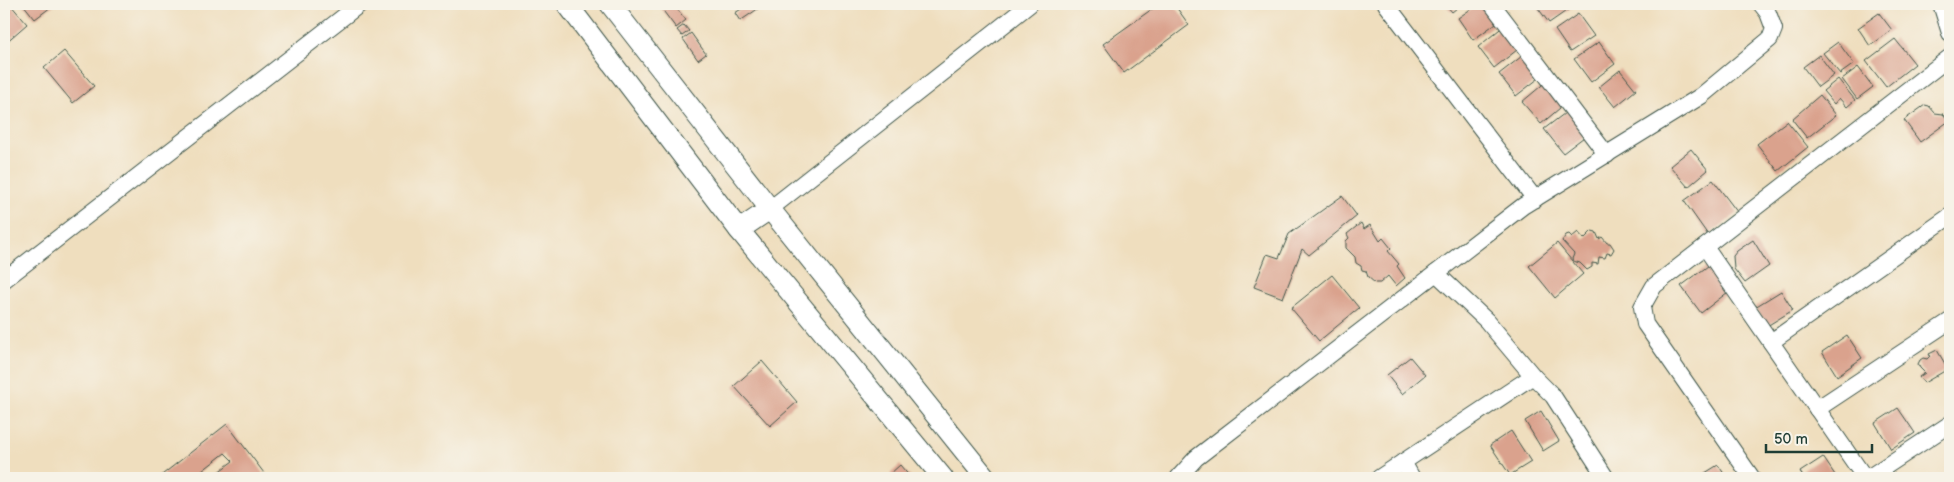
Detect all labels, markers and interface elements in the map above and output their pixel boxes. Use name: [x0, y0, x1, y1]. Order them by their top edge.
scale bar: [1766, 422, 1873, 454]
text: 50 m: [1774, 430, 1808, 449]

